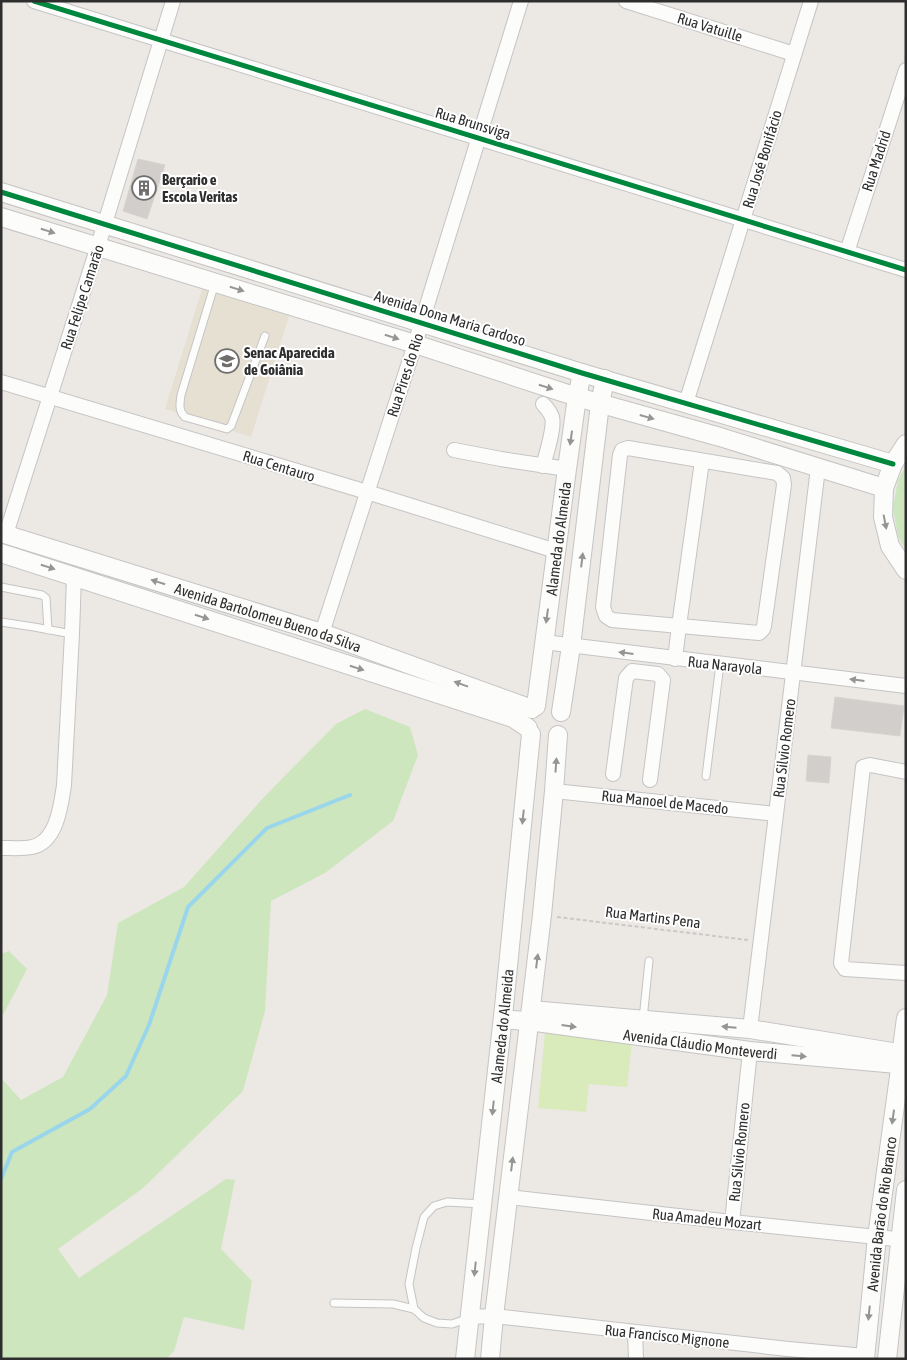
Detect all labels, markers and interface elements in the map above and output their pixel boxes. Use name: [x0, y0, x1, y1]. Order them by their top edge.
street label: Rua Vatuille: [675, 9, 745, 45]
street label: Rua Brunsviga: [433, 103, 513, 143]
street label: Rua José Bonifácio: [739, 108, 785, 210]
street label: Rua Madrid: [858, 128, 894, 194]
place label: Berçario e Escola Veritas: [162, 171, 238, 205]
building icon: Berçario e Escola Veritas: [131, 175, 157, 201]
one-way arrow: [41, 227, 56, 235]
street label: Rua Felipe Camarão: [57, 242, 107, 352]
one-way arrow: [229, 286, 244, 293]
street label: Avenida Dona Maria Cardoso: [372, 287, 528, 349]
street label: Rua Pires do Rio: [383, 331, 427, 419]
one-way arrow: [385, 333, 400, 341]
place label: Senac Aparecida de Goiânia: [244, 344, 335, 378]
school or university icon: Senac Aparecida de Goiânia: [214, 348, 240, 374]
one-way arrow: [539, 384, 554, 392]
one-way arrow: [640, 413, 655, 421]
one-way arrow: [567, 430, 575, 446]
street label: Rua Centauro: [241, 447, 317, 485]
street label: Alameda do Almeida: [542, 480, 574, 596]
one-way arrow: [881, 515, 889, 531]
one-way arrow: [578, 552, 586, 568]
one-way arrow: [40, 564, 55, 572]
one-way arrow: [150, 577, 165, 585]
street label: Avenida Bartolomeu Bueno da Silva: [173, 579, 364, 655]
one-way arrow: [543, 609, 551, 625]
one-way arrow: [195, 614, 210, 622]
one-way arrow: [618, 649, 634, 657]
street label: Rua Narayola: [687, 653, 763, 677]
one-way arrow: [350, 664, 365, 672]
one-way arrow: [849, 676, 865, 684]
one-way arrow: [453, 680, 468, 688]
street label: Rua Silvio Romero: [769, 697, 799, 799]
one-way arrow: [552, 756, 560, 772]
street label: Rua Manoel de Macedo: [601, 787, 729, 817]
one-way arrow: [519, 809, 527, 825]
street label: Rua Martins Pena: [604, 903, 702, 931]
one-way arrow: [533, 953, 541, 969]
street label: Alameda do Almeida: [487, 968, 516, 1084]
one-way arrow: [561, 1022, 577, 1030]
one-way arrow: [720, 1023, 736, 1031]
street label: Avenida Cláudio Monteverdi: [622, 1025, 778, 1062]
one-way arrow: [792, 1052, 808, 1060]
one-way arrow: [489, 1100, 497, 1116]
street label: Rua Silvio Romero: [725, 1102, 753, 1202]
one-way arrow: [889, 1110, 897, 1126]
street label: Avenida Barão do Rio Branco: [863, 1135, 899, 1292]
one-way arrow: [508, 1155, 516, 1171]
street label: Rua Amadeu Mozart: [651, 1205, 763, 1233]
one-way arrow: [471, 1261, 479, 1277]
one-way arrow: [865, 1306, 873, 1322]
street label: Rua Francisco Mignone: [604, 1321, 730, 1351]

